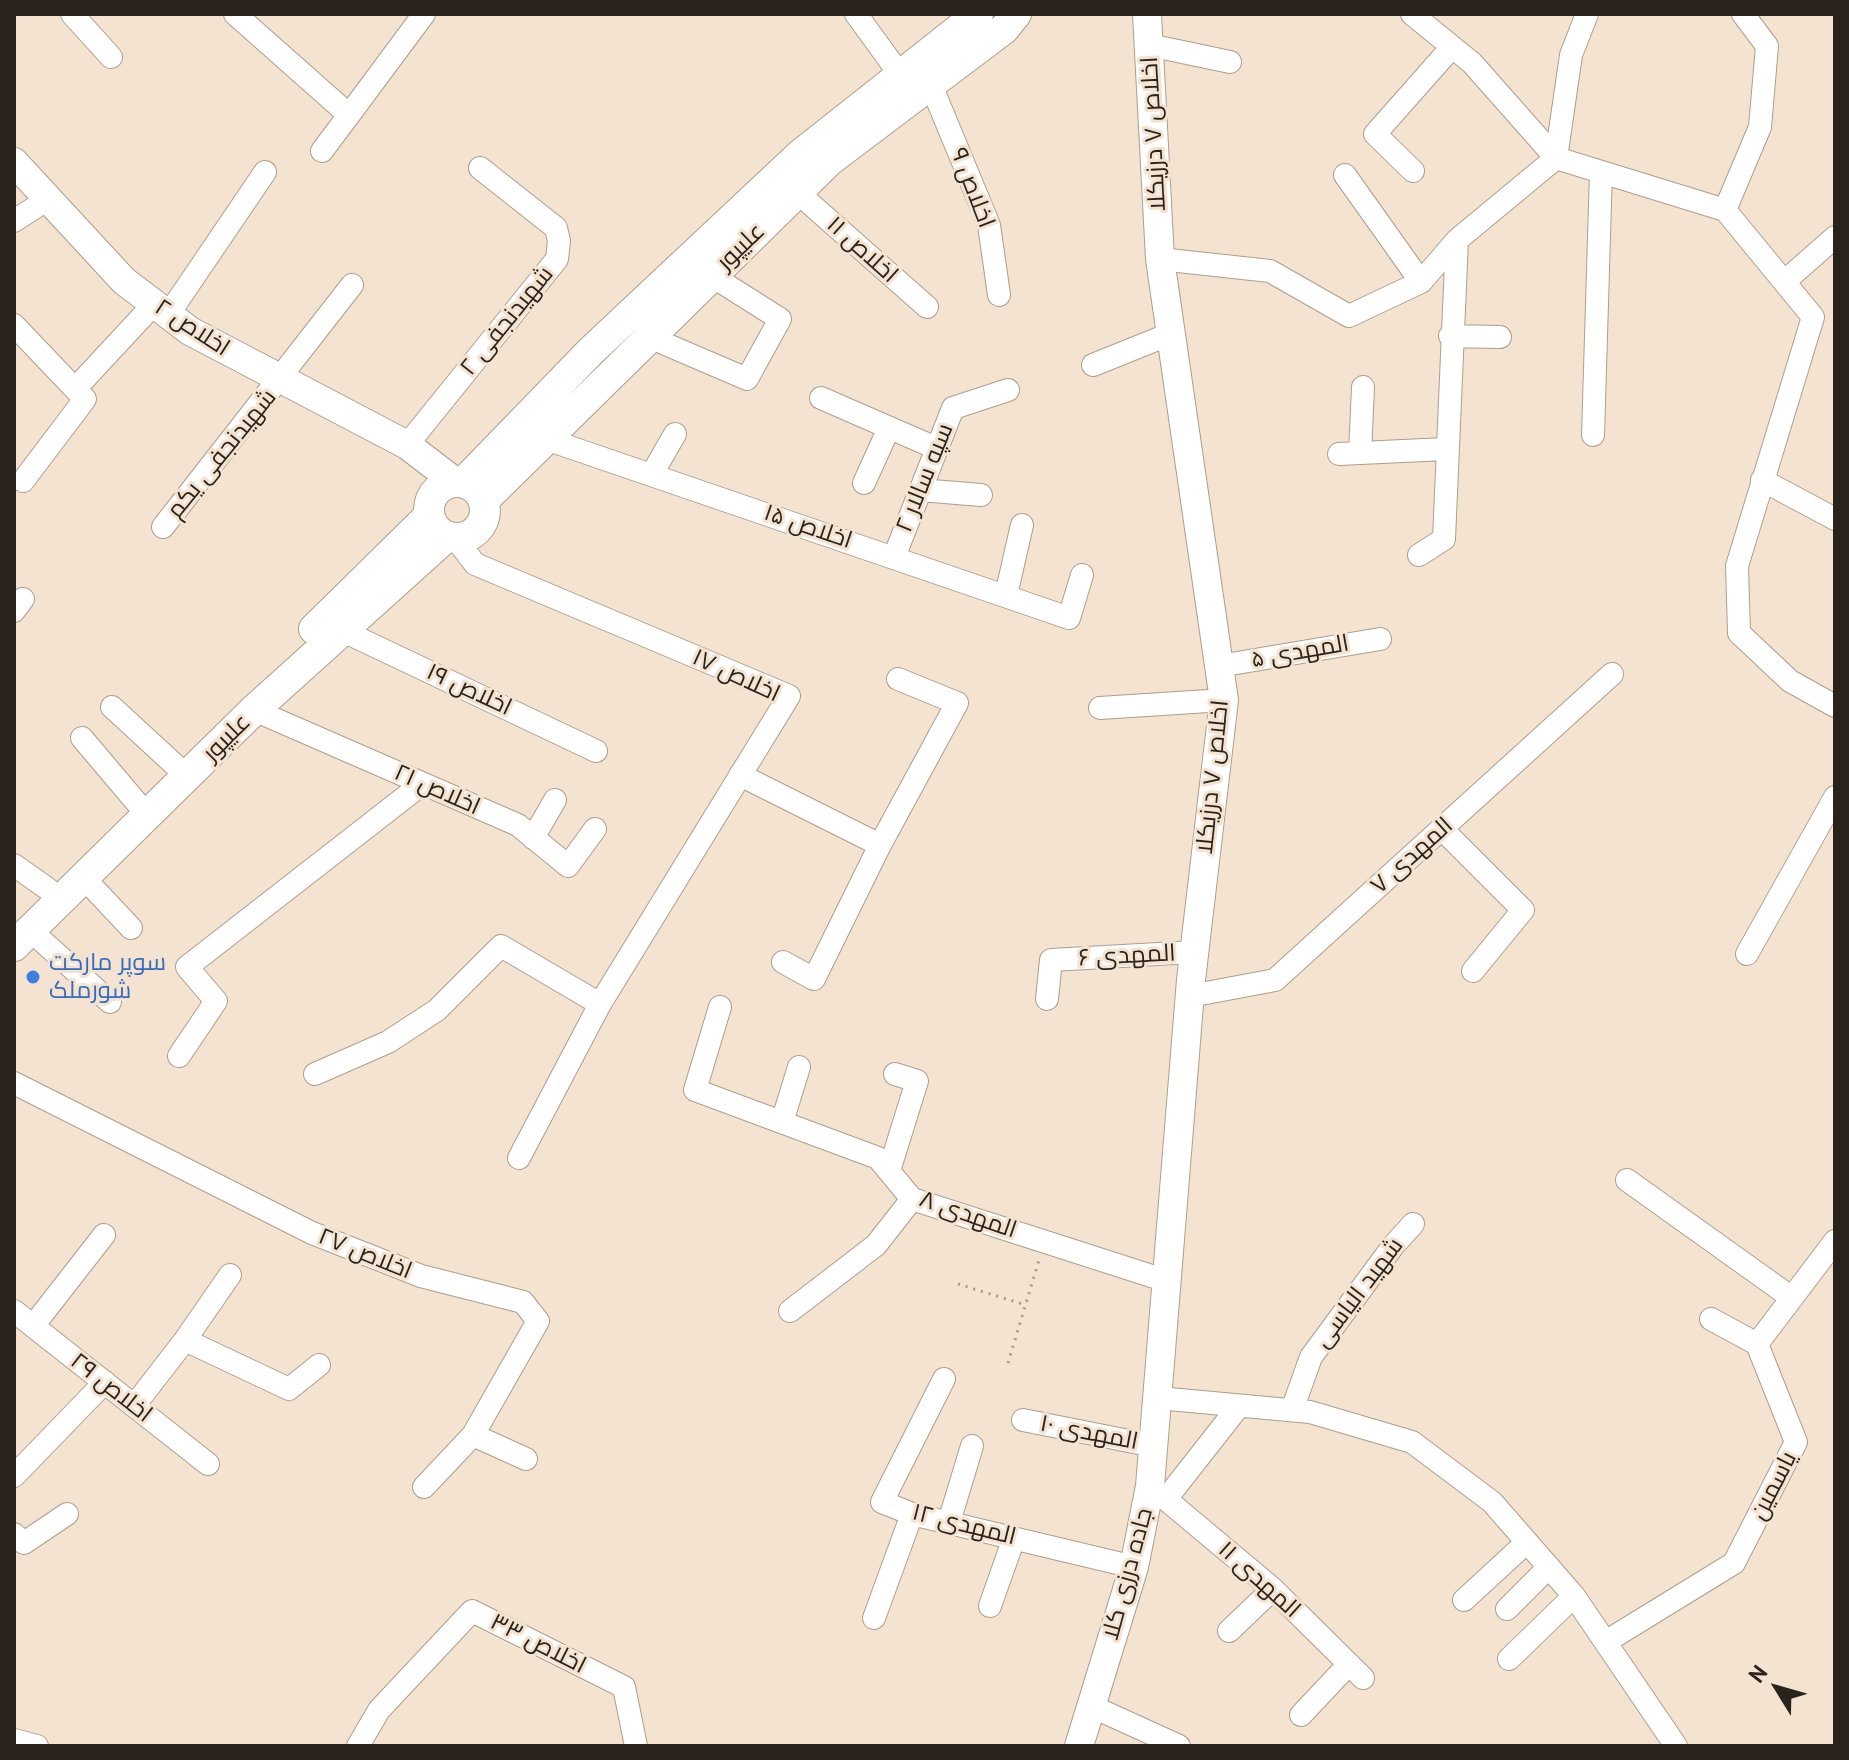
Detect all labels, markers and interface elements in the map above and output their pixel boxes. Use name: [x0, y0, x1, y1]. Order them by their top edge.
street label: اخلاص ۷ درزیکلا: [1136, 56, 1172, 212]
street label: اخلاص ۹: [944, 144, 1000, 232]
street label: اخلاص ۱۱: [821, 211, 903, 289]
street label: علیپور: [711, 217, 771, 277]
street label: شهیدنجفی ۲: [454, 261, 560, 381]
street label: اخلاص ۲: [149, 293, 235, 363]
street label: شهیدنجفی یکم: [161, 384, 283, 524]
street label: سپه سالار ۲: [890, 419, 960, 537]
street label: اخلاص ۱۵: [760, 499, 856, 555]
street label: المهدی ۵: [1249, 629, 1351, 675]
street label: اخلاص ۱۷: [688, 643, 784, 709]
street label: اخلاص ۱۹: [422, 658, 516, 722]
street label: اخلاص ۷ درزیکلا: [1191, 699, 1235, 855]
street label: علیپور: [197, 708, 257, 768]
street label: اخلاص ۲۱: [390, 758, 484, 822]
street label: المهدی ۷: [1365, 812, 1459, 900]
street label: المهدی ۶: [1078, 939, 1176, 973]
place label: سوپر مارکت شورملک: [49, 949, 166, 1005]
marker: سوپر مارکت شورملک: [24, 968, 42, 986]
street label: المهدی ۸: [916, 1185, 1020, 1245]
street label: اخلاص ۲۷: [314, 1222, 416, 1286]
street label: شهید الیاسی: [1308, 1232, 1410, 1354]
street label: اخلاص ۲۹: [64, 1347, 158, 1429]
street label: المهدی ۱۰: [1038, 1409, 1140, 1457]
street label: یاسمین: [1745, 1447, 1803, 1525]
street label: المهدی ۱۲: [909, 1498, 1019, 1552]
street label: جاده درزی کلا: [1097, 1505, 1159, 1643]
street label: المهدی ۱۱: [1212, 1536, 1306, 1624]
street label: اخلاص ۳۳: [485, 1608, 591, 1680]
north arrow: [1737, 1648, 1817, 1728]
text: N: [1742, 1659, 1773, 1688]

